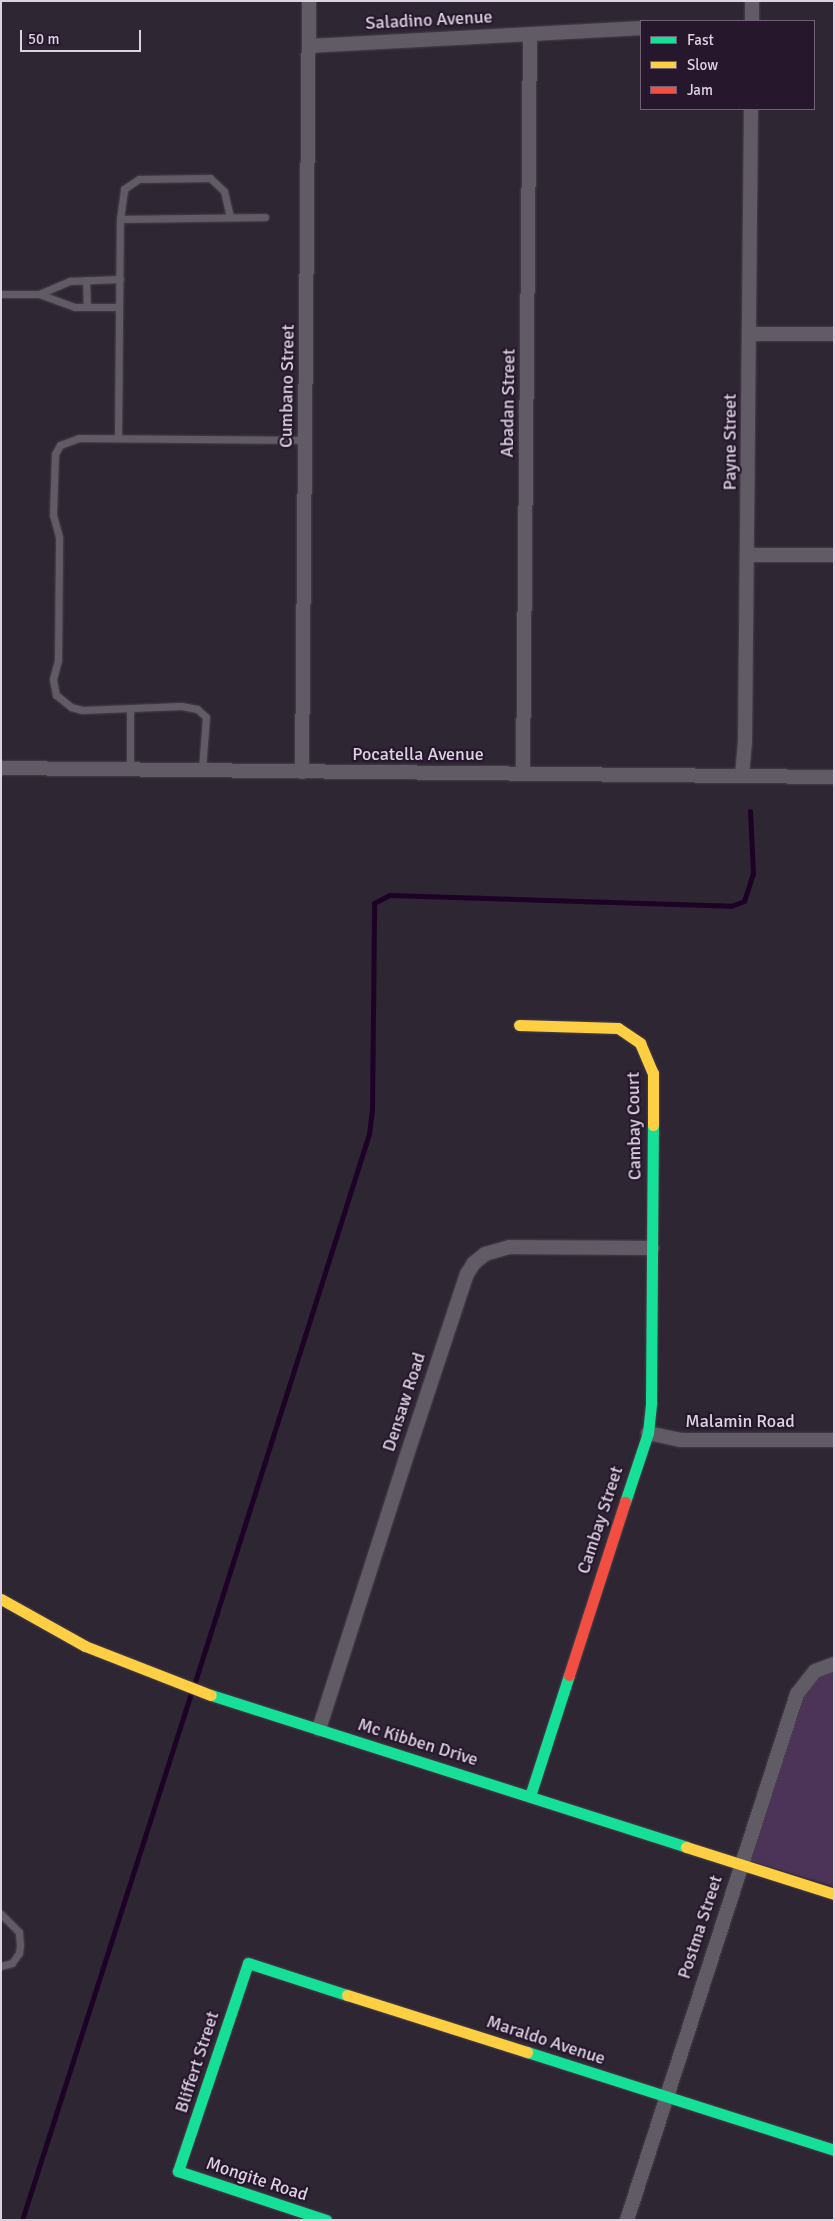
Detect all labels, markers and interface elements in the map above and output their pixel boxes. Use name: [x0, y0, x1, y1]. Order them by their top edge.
street label: Saladino Avenue: [365, 6, 493, 34]
scale bar: [22, 20, 144, 52]
legend: [640, 20, 815, 110]
text: 50 m: [28, 30, 59, 48]
text: Fast: [687, 31, 714, 49]
text: Slow: [687, 56, 718, 74]
text: Jam: [687, 81, 713, 99]
street label: Cumbano Street: [275, 324, 299, 448]
street label: Abadan Street: [496, 348, 520, 458]
street label: Payne Street: [719, 394, 741, 490]
street label: Pocatella Avenue: [352, 743, 484, 765]
street label: Cambay Court: [622, 1072, 646, 1180]
street label: Densaw Road: [378, 1350, 430, 1454]
street label: Malamin Road: [685, 1410, 795, 1432]
street label: Cambay Street: [572, 1463, 628, 1577]
street label: Mc Kibben Drive: [355, 1713, 481, 1771]
street label: Postma Street: [673, 1873, 727, 1981]
street label: Bliffert Street: [170, 2009, 224, 2115]
street label: Maraldo Avenue: [484, 2011, 608, 2069]
street label: Mongite Road: [203, 2152, 311, 2206]

